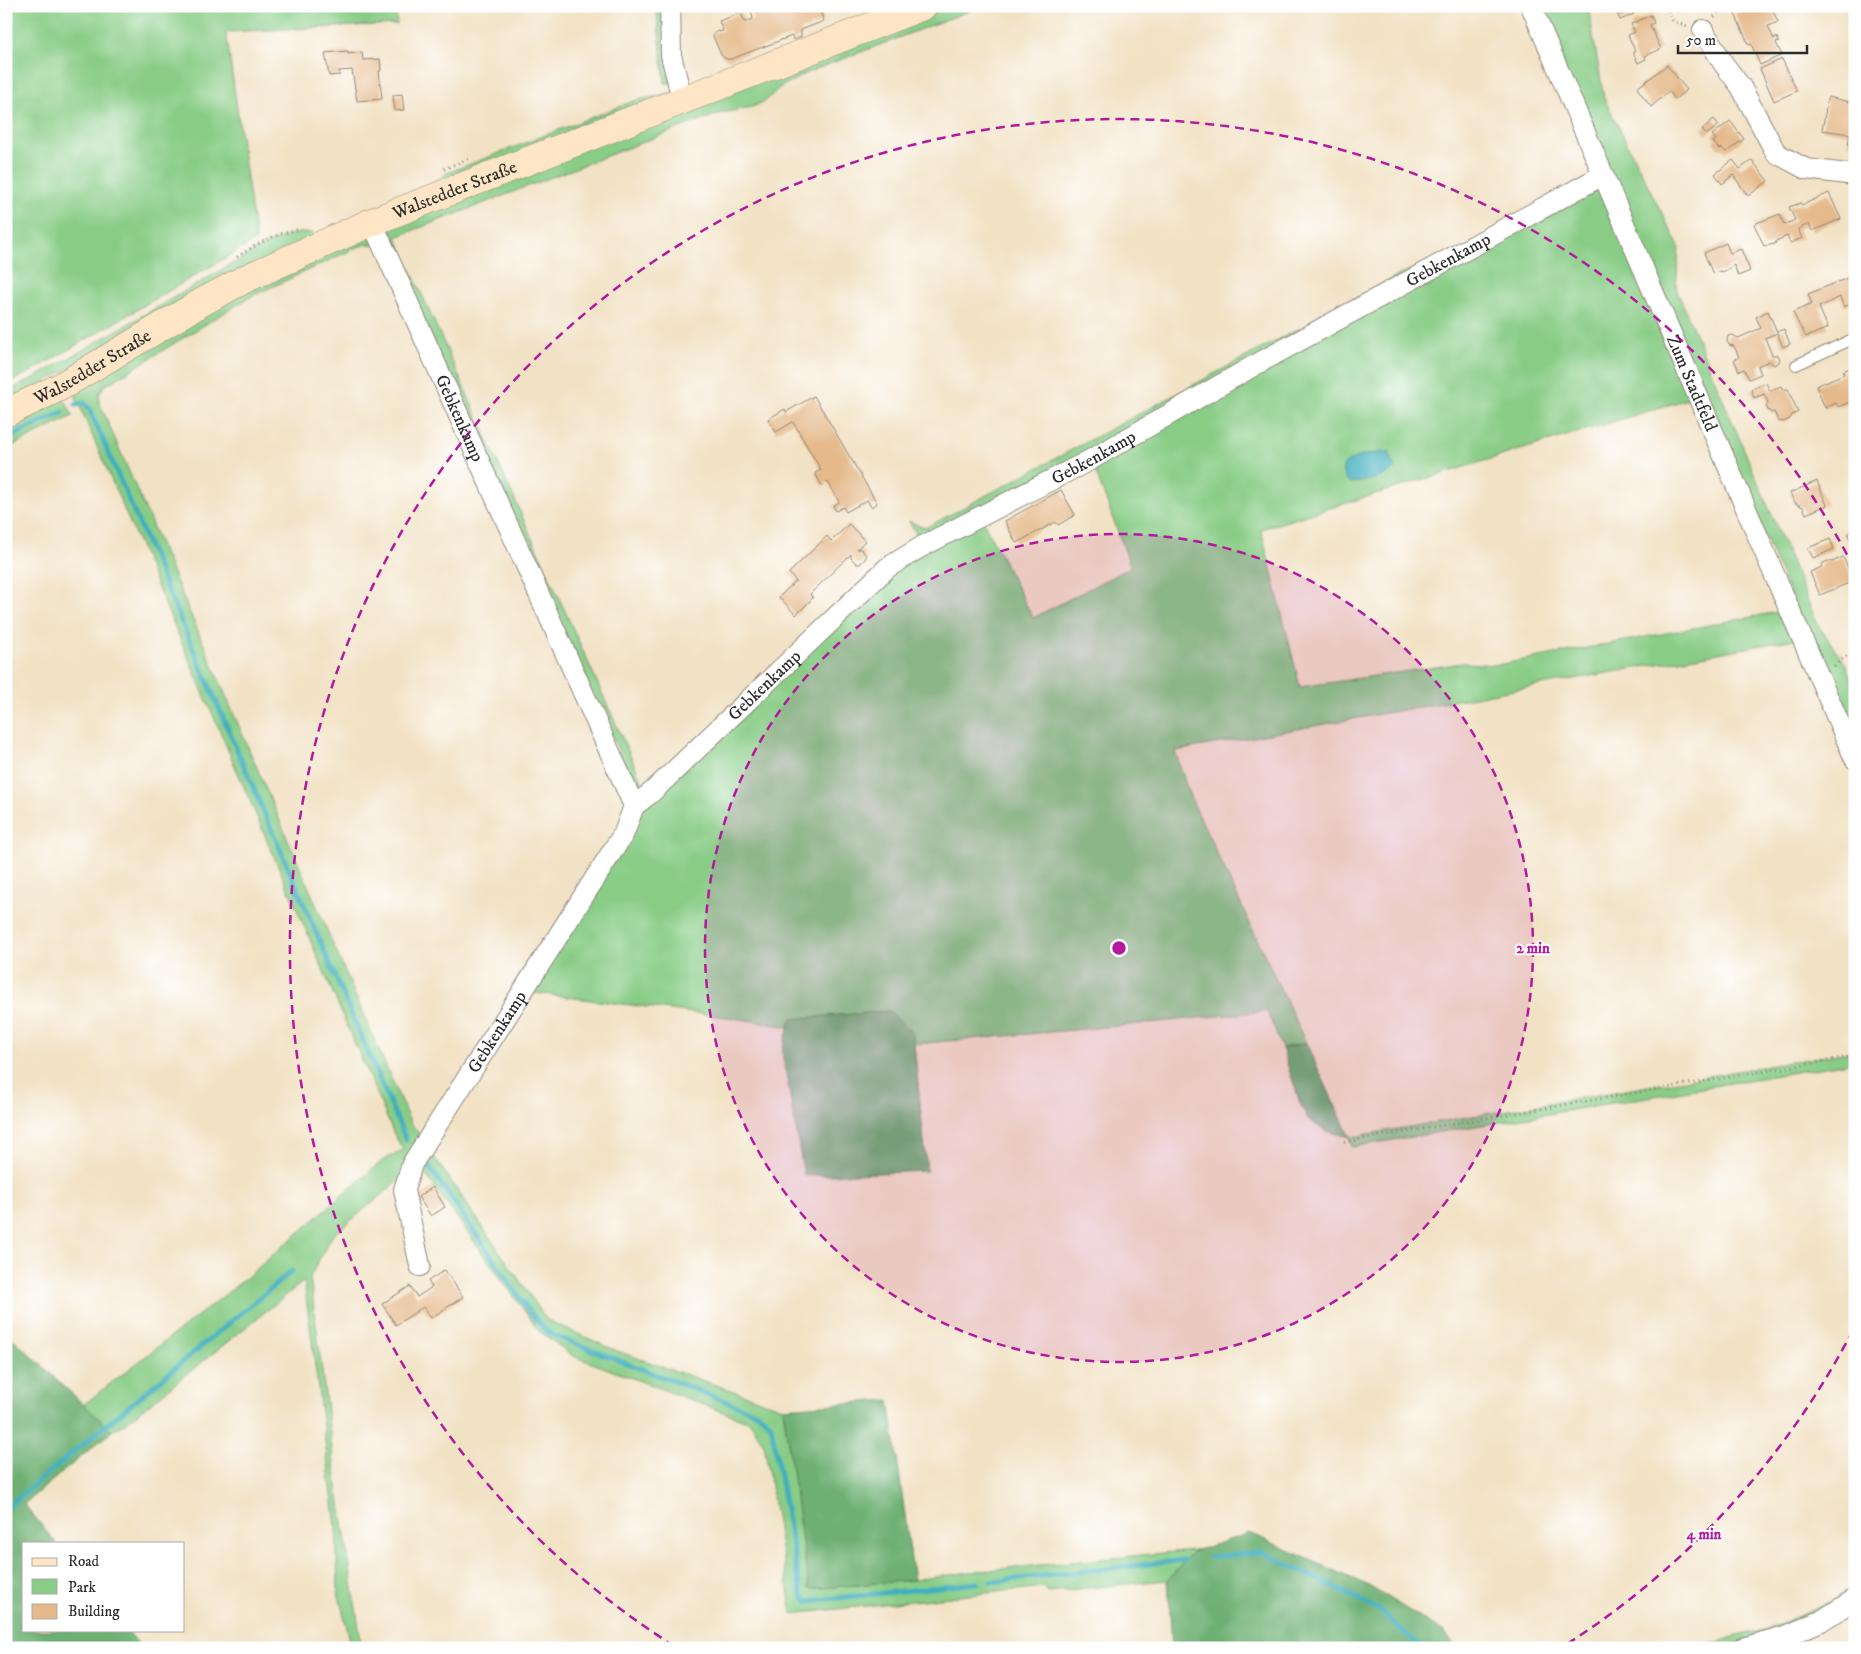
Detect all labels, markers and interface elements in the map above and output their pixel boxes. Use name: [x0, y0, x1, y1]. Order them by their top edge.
scale bar: [1678, 22, 1807, 54]
text: 50 m: [1686, 31, 1716, 50]
street label: Walstedder Straße: [389, 156, 520, 225]
street label: Gebkenkamp: [1402, 228, 1495, 292]
street label: Walstedder Straße: [30, 325, 155, 410]
street label: Zum Stadtfeld: [1661, 332, 1722, 435]
street label: Gebkenkamp: [430, 372, 488, 466]
street label: Gebkenkamp: [1048, 426, 1140, 490]
street label: Gebkenkamp: [724, 646, 806, 726]
centre of rings: [1110, 939, 1128, 957]
text: 2 min: [1516, 939, 1550, 958]
street label: Gebkenkamp: [463, 987, 532, 1077]
text: 4 min: [1686, 1525, 1722, 1544]
legend: [22, 1542, 185, 1632]
text: Road: [68, 1552, 100, 1571]
text: Park: [68, 1578, 97, 1597]
text: Building: [68, 1602, 120, 1621]

